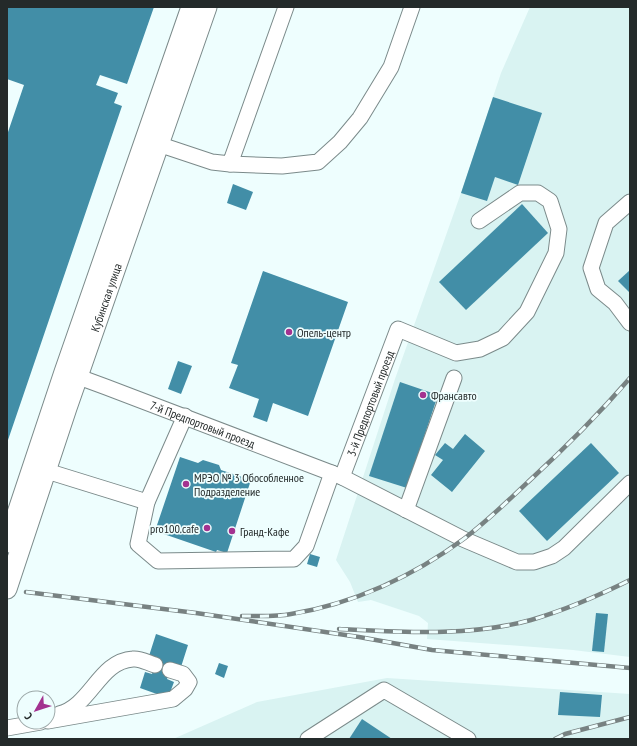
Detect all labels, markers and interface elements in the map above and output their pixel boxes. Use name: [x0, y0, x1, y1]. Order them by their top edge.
street label: Кубинская улица: [87, 261, 125, 334]
place label: Опель-центр: [297, 325, 351, 340]
marker: Опель-центр: [284, 327, 294, 337]
street label: 3-й Предпортовый проезд: [343, 347, 397, 458]
place label: Франсавто: [431, 388, 477, 403]
marker: Франсавто: [418, 390, 428, 400]
street label: 7-й Предпортовый проезд: [148, 397, 258, 451]
place label: МРЭО № 3 Обособленное Подразделение: [194, 470, 304, 499]
marker: МРЭО № 3 Обособленное Подразделение: [181, 479, 191, 489]
place label: pro100.cafe: [150, 521, 199, 536]
marker: pro100.cafe: [202, 523, 212, 533]
place label: Гранд-Кафе: [240, 524, 290, 539]
marker: Гранд-Кафе: [227, 526, 237, 536]
north arrow: [16, 690, 56, 730]
text: С: [21, 710, 35, 723]

